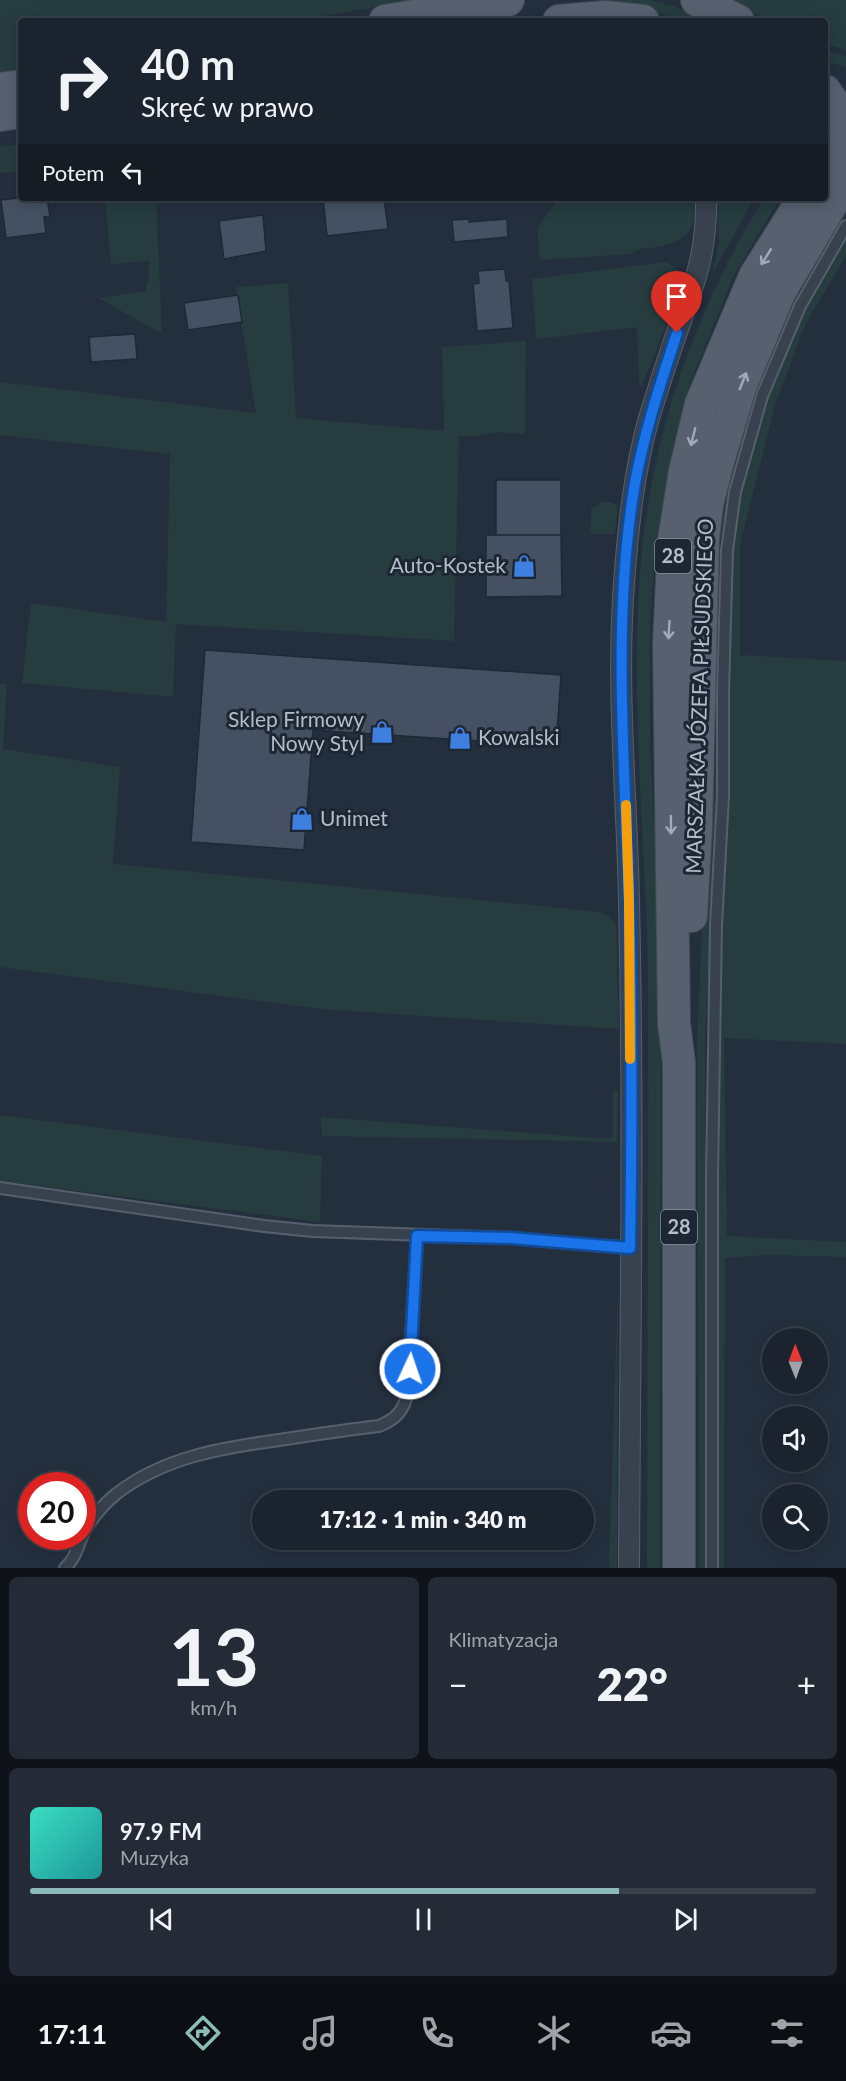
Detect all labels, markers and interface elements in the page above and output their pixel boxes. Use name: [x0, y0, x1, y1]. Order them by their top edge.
text: 40 m: [141, 39, 235, 89]
icon: right: [42, 42, 120, 120]
text: Skręć w prawo: [141, 90, 314, 123]
icon: left: [116, 156, 149, 189]
text: Potem: [42, 159, 104, 186]
one-way arrow: [760, 248, 772, 265]
pin: [651, 271, 702, 333]
icon: arrive: [660, 280, 693, 313]
one-way arrow: [738, 372, 749, 391]
one-way arrow: [687, 427, 699, 446]
street label: MARSZAŁKA JÓZEFA PIŁSUDSKIEGO: [680, 518, 717, 874]
road number: 28: [655, 539, 691, 573]
place label: Auto-Kostek: [390, 552, 506, 577]
shop icon: Auto-Kostek: [511, 553, 537, 579]
one-way arrow: [664, 619, 675, 639]
place label: Sklep Firmowy Nowy Styl: [228, 706, 364, 755]
shop icon: Sklep Firmowy Nowy Styl: [369, 719, 395, 745]
place label: Kowalski: [478, 724, 559, 749]
shop icon: Kowalski: [447, 725, 473, 751]
place label: Unimet: [320, 805, 388, 830]
shop icon: Unimet: [289, 806, 315, 832]
one-way arrow: [665, 814, 677, 834]
road number: 28: [661, 1210, 697, 1244]
north arrow: [762, 1328, 828, 1394]
map controls: [762, 1328, 828, 1550]
position arrow: [378, 1337, 442, 1401]
button: sound: [762, 1406, 828, 1472]
speed limit sign: 20: [18, 1472, 96, 1550]
button: search: [762, 1484, 828, 1550]
text: 17:12 · 1 min · 340 m: [320, 1506, 526, 1533]
text: 13: [169, 1609, 259, 1703]
text: Klimatyzacja: [449, 1627, 558, 1651]
text: 22°: [597, 1657, 668, 1711]
text: −: [449, 1664, 468, 1704]
text: +: [797, 1664, 816, 1704]
text: km/h: [190, 1695, 237, 1719]
text: 97.9 FM: [120, 1818, 202, 1845]
text: Muzyka: [120, 1845, 189, 1869]
icon: previous: [145, 1903, 178, 1936]
icon: pause: [407, 1903, 440, 1936]
icon: next: [669, 1903, 702, 1936]
icon: directions: [182, 2012, 224, 2054]
icon: music: [299, 2012, 341, 2054]
icon: phone: [416, 2012, 458, 2054]
icon: climate: [533, 2012, 575, 2054]
icon: car: [650, 2012, 692, 2054]
icon: filters: [766, 2012, 808, 2054]
text: 17:11: [37, 2017, 107, 2050]

